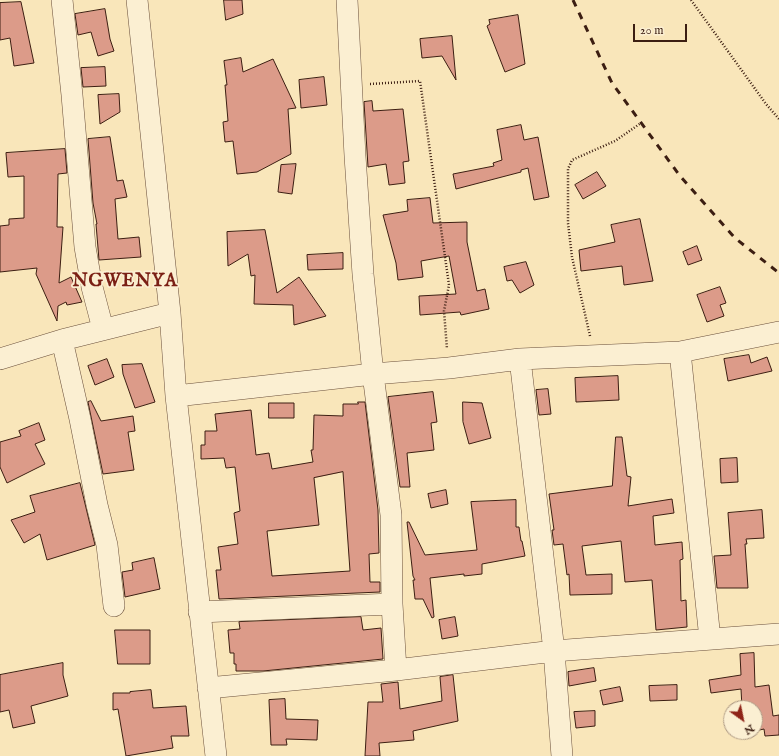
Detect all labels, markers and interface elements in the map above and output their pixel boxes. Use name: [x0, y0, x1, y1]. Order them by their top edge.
scale bar: [635, 16, 689, 42]
text: 20 m: [640, 23, 663, 38]
district label: NGWENYA: [72, 271, 178, 293]
north arrow: [723, 700, 763, 740]
text: N: [741, 721, 757, 738]

